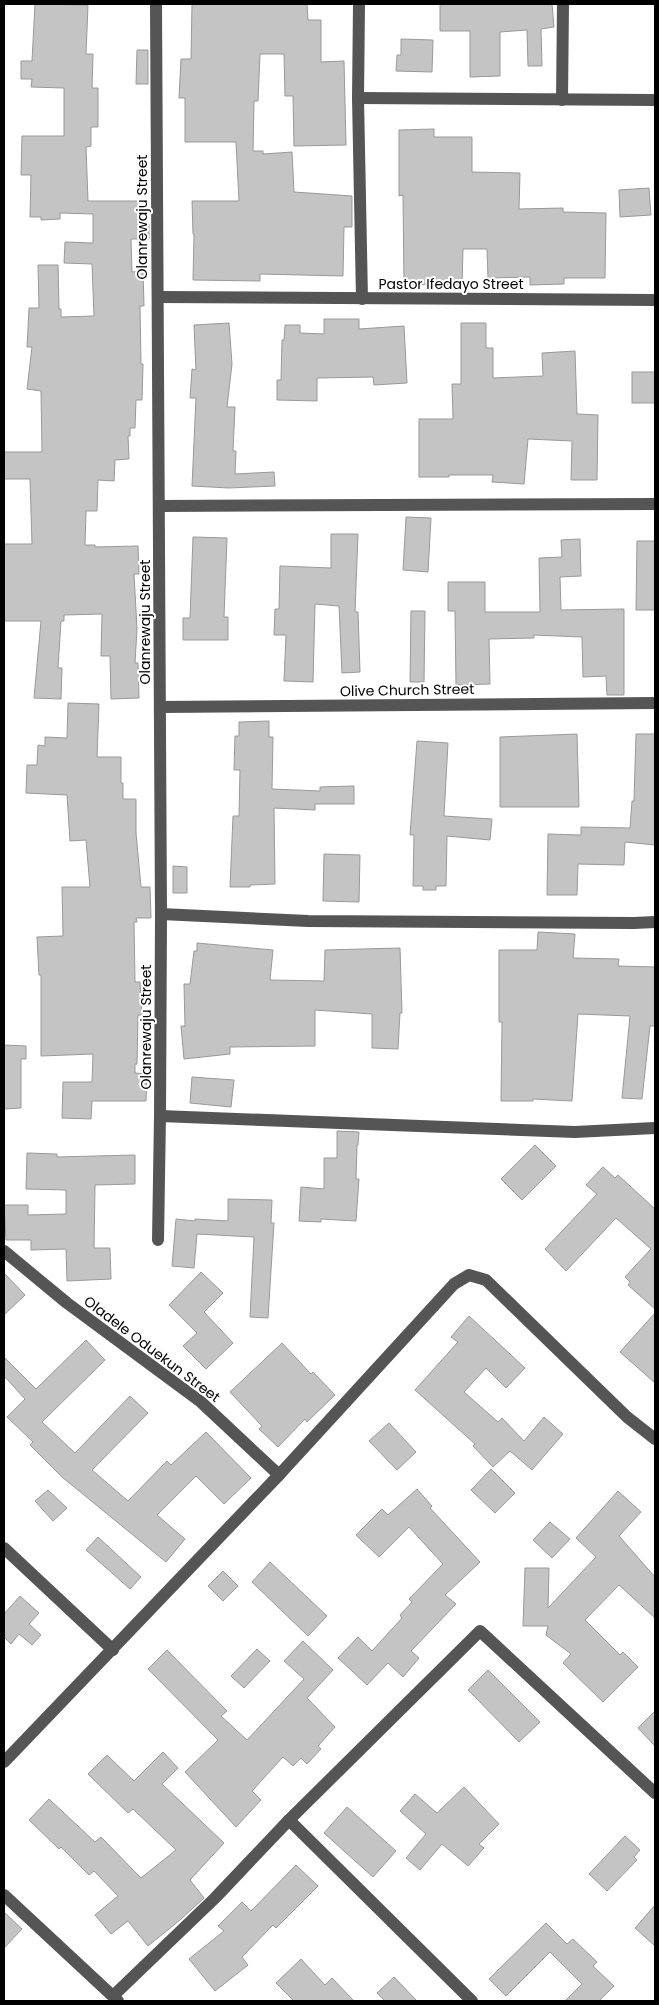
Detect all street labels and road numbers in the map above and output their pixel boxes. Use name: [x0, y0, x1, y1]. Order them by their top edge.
street label: Olanrewaju Street: [132, 155, 152, 279]
street label: Pastor Ifedayo Street: [378, 274, 524, 294]
street label: Olanrewaju Street: [135, 560, 155, 684]
street label: Olive Church Street: [340, 679, 474, 701]
street label: Olanrewaju Street: [136, 965, 156, 1089]
street label: Oladele Oduekun Street: [80, 1291, 224, 1407]

